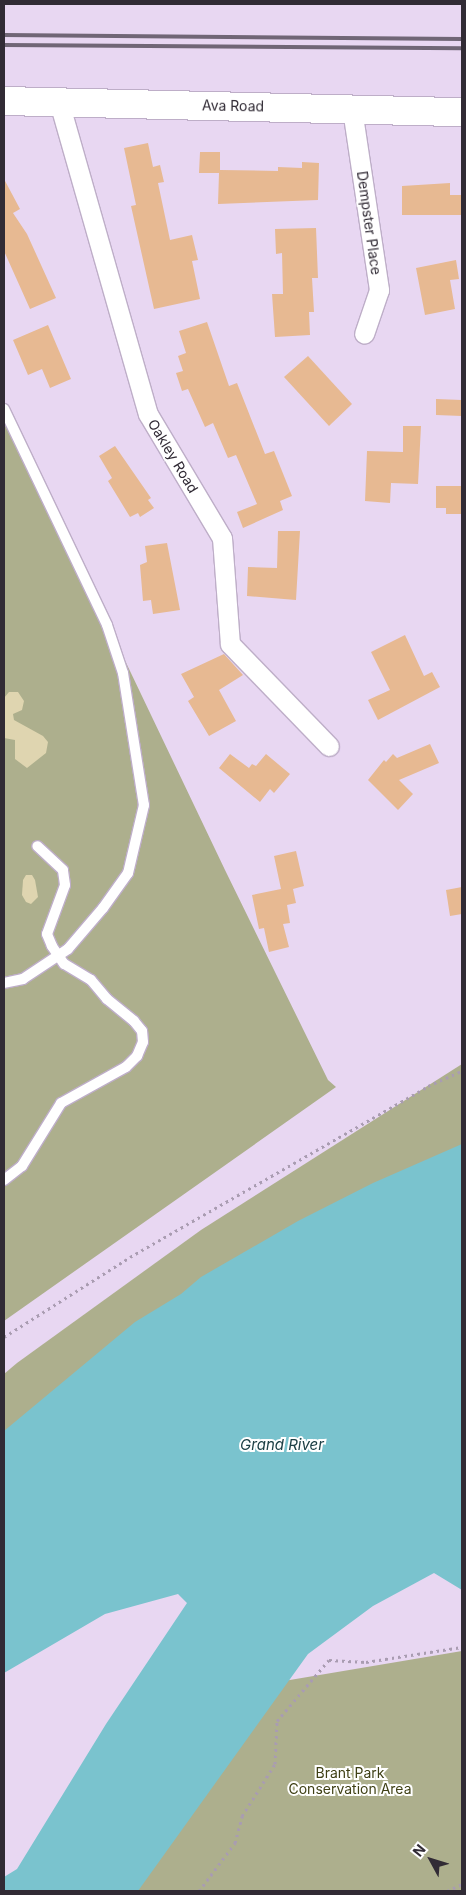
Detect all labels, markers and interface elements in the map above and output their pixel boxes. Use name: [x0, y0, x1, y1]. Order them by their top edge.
street label: Ava Road: [202, 97, 264, 115]
street label: Dempster Place: [353, 170, 385, 276]
street label: Oakley Road: [144, 416, 202, 496]
water label: Grand River: [240, 1436, 324, 1454]
park label: Brant Park Conservation Area: [288, 1765, 412, 1798]
north arrow: [406, 1835, 456, 1885]
text: N: [409, 1841, 429, 1860]

